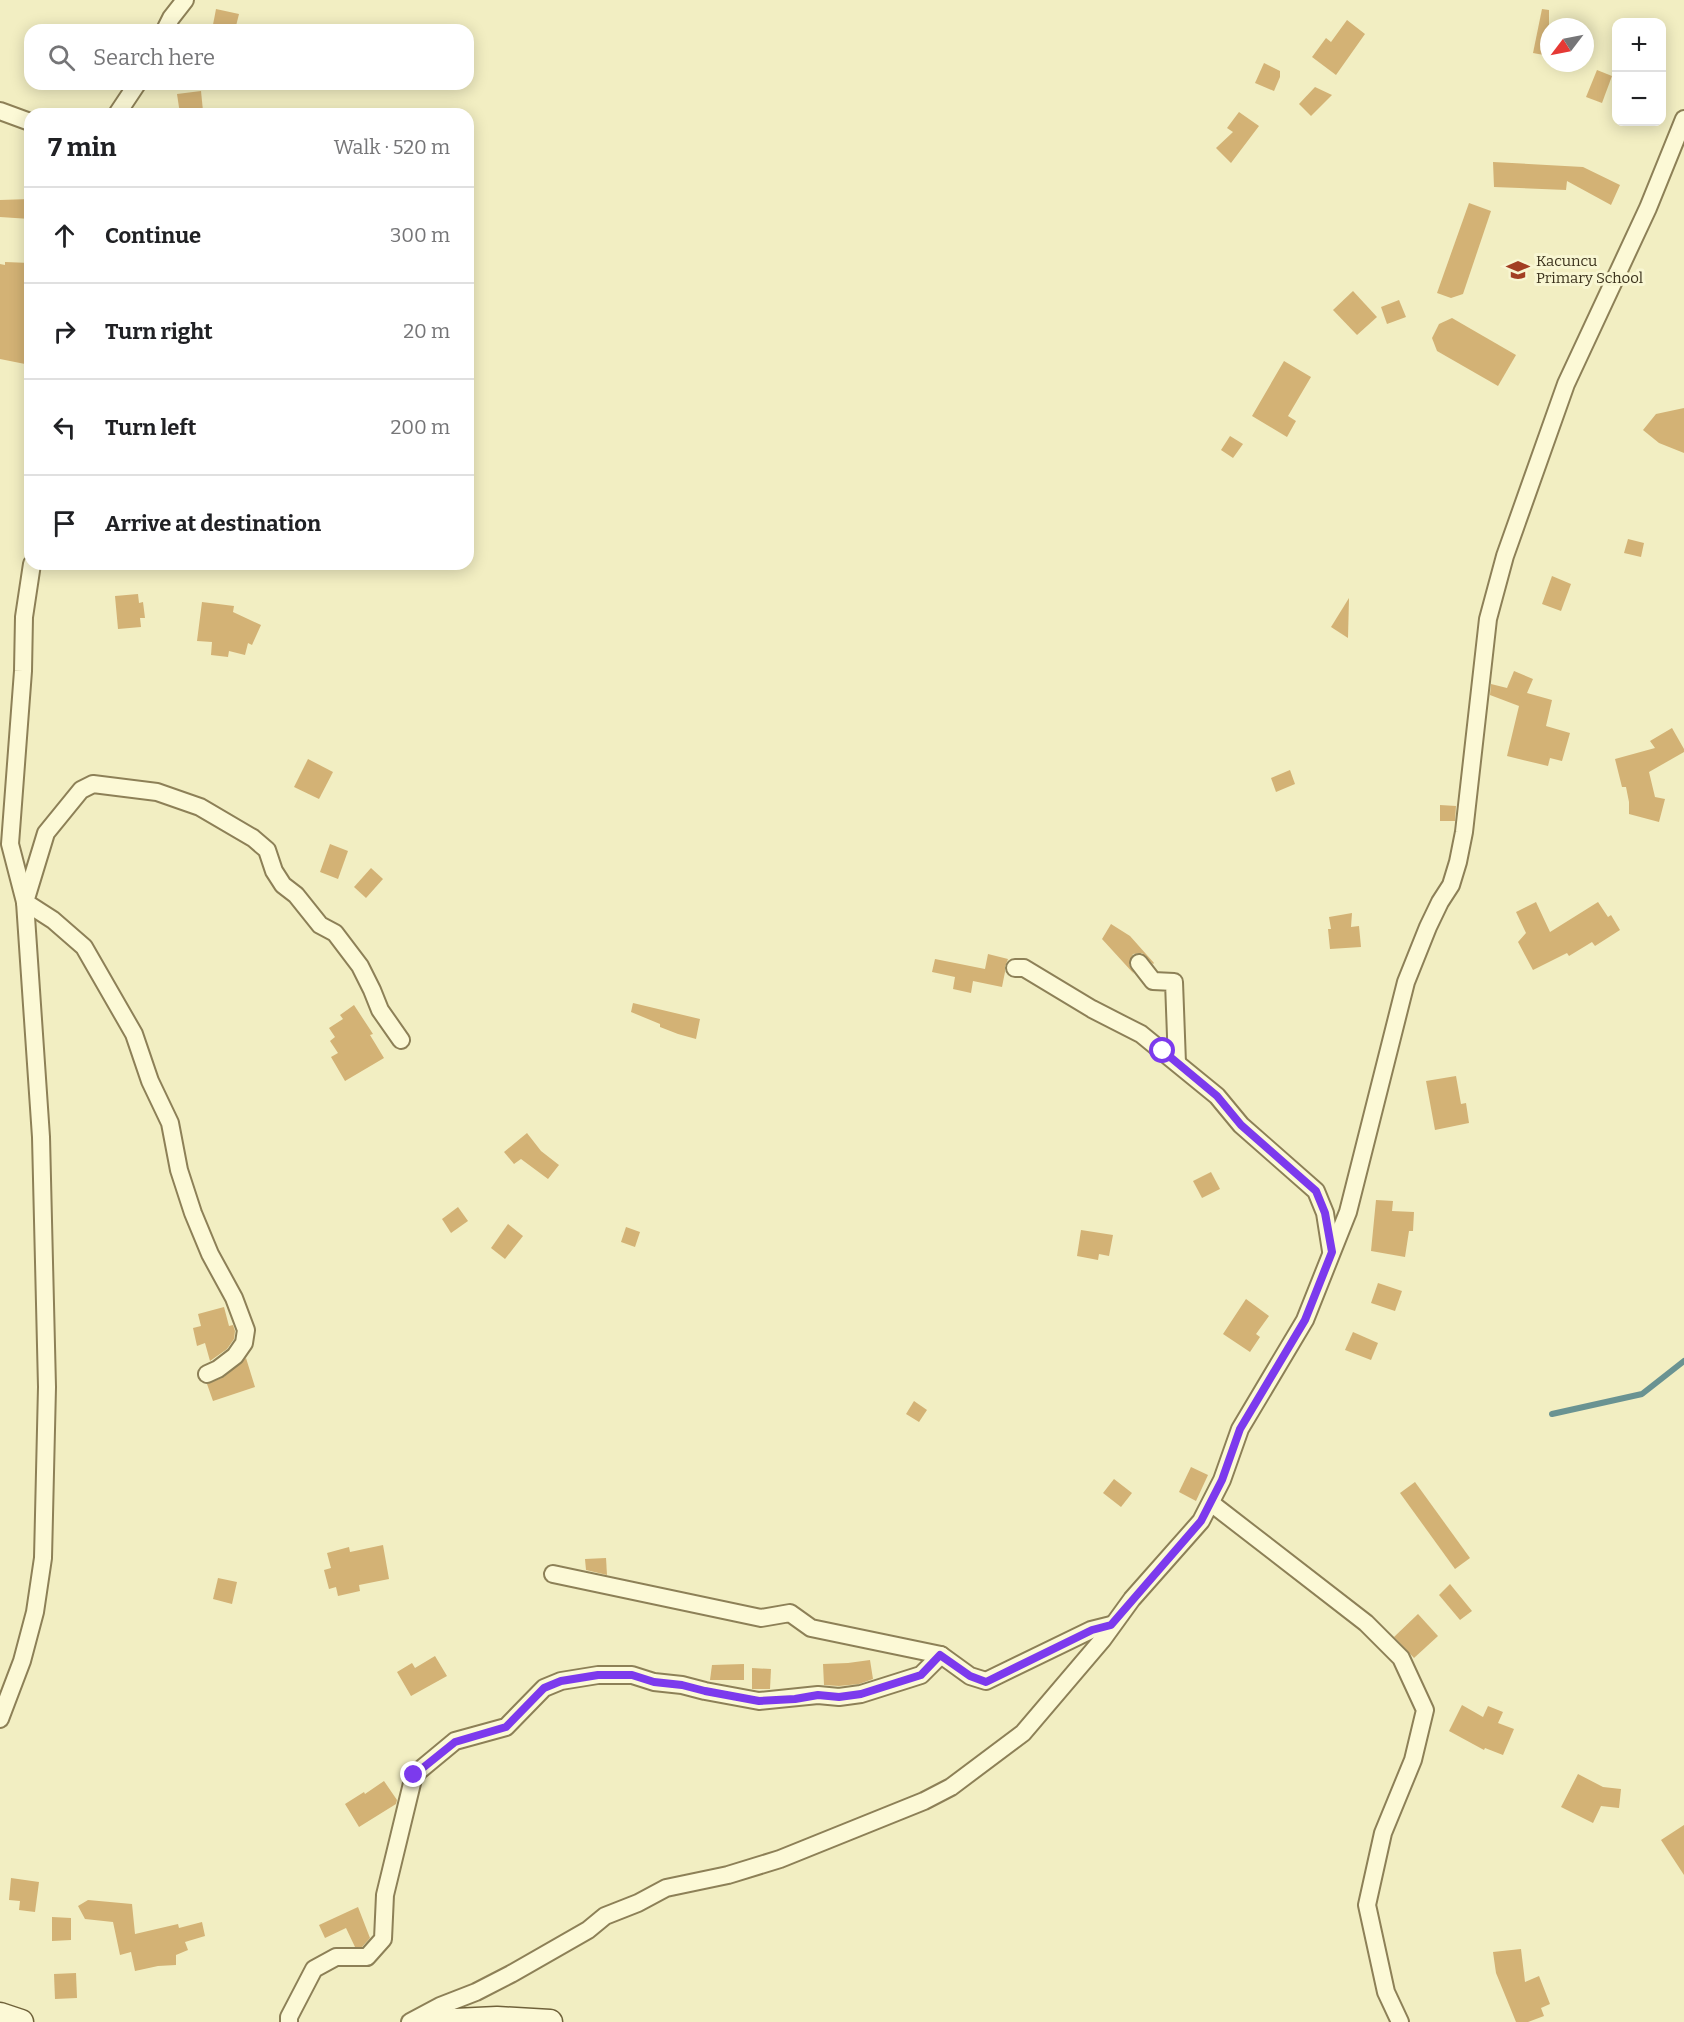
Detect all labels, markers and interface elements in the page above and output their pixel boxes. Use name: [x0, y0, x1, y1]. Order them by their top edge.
north arrow: [1540, 18, 1594, 72]
map controls: [1612, 18, 1666, 126]
button: +: [1612, 18, 1666, 72]
search box: [24, 24, 474, 90]
icon: search: [45, 41, 78, 74]
text: Search here: [93, 44, 215, 71]
button: −: [1612, 72, 1666, 126]
text: 7 min: [48, 132, 116, 163]
text: Walk · 520 m: [334, 135, 450, 159]
icon: ahead: [48, 219, 81, 252]
text: Continue: [105, 222, 201, 249]
text: 300 m: [390, 223, 450, 247]
place label: Kacuncu Primary School: [1536, 252, 1643, 287]
school or university icon: Kacuncu Primary School: [1505, 257, 1531, 283]
icon: right: [48, 315, 81, 348]
text: Turn right: [105, 318, 213, 345]
text: 20 m: [403, 319, 450, 343]
icon: left: [48, 411, 81, 444]
text: Turn left: [105, 414, 197, 441]
text: 200 m: [390, 415, 450, 439]
icon: arrive: [48, 507, 81, 540]
text: Arrive at destination: [105, 510, 321, 537]
route start: [1149, 1037, 1175, 1063]
route end: [400, 1761, 426, 1787]

